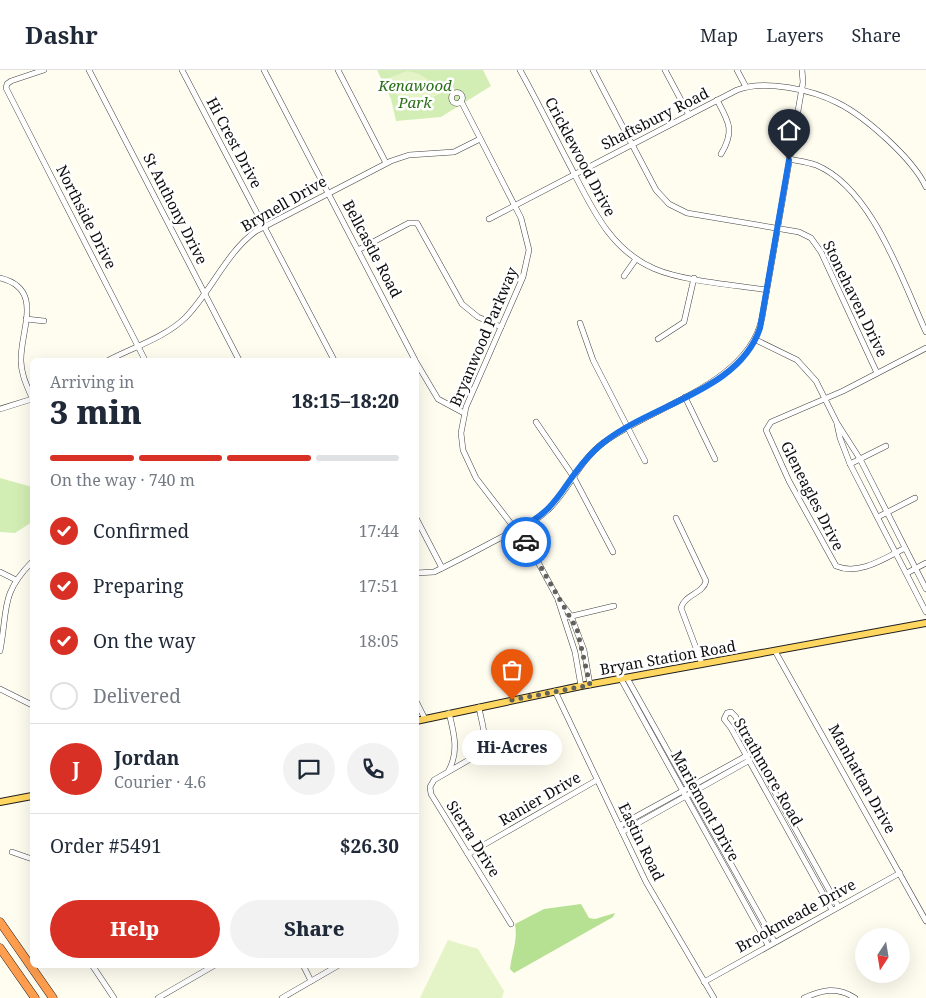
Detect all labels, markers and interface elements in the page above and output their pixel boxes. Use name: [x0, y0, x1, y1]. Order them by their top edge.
text: Dashr: [25, 18, 98, 51]
text: Map: [700, 23, 738, 47]
text: Layers: [766, 23, 824, 47]
text: Share: [852, 23, 901, 47]
park label: Kenawood Park: [377, 75, 452, 112]
street label: Shaftsbury Road: [597, 82, 712, 154]
street label: Cricklewood Drive: [541, 93, 621, 220]
street label: Hi Crest Drive: [203, 94, 267, 192]
pin: [768, 109, 810, 160]
icon: home: [775, 116, 803, 144]
street label: St Anthony Drive: [139, 150, 213, 268]
street label: Northside Drive: [52, 161, 122, 272]
street label: Brynell Drive: [237, 171, 330, 236]
street label: Bellcastle Road: [339, 196, 407, 301]
street label: Stonehaven Drive: [819, 237, 893, 360]
street label: Bryanwood Parkway: [445, 263, 522, 409]
text: Arriving in: [50, 371, 134, 393]
text: 18:15–18:20: [291, 388, 399, 414]
text: 3 min: [50, 390, 142, 433]
street label: Gleneagles Drive: [777, 437, 849, 554]
text: On the way · 740 m: [50, 469, 195, 491]
icon: check: [50, 517, 78, 545]
courier: [501, 517, 551, 567]
text: Confirmed: [93, 518, 189, 544]
text: 17:44: [359, 520, 399, 542]
icon: car: [512, 528, 540, 556]
icon: check: [50, 572, 78, 600]
text: Preparing: [93, 573, 183, 599]
text: 17:51: [359, 575, 399, 597]
icon: check: [50, 627, 78, 655]
text: On the way: [93, 628, 196, 654]
text: 18:05: [359, 630, 399, 652]
street label: Bryan Station Road: [598, 635, 737, 679]
pin: [491, 649, 533, 700]
icon: bag: [498, 656, 526, 684]
text: Delivered: [93, 683, 181, 709]
street label: Strathmore Road: [730, 714, 808, 829]
street label: Manhattan Drive: [824, 720, 901, 837]
callout: Hi-Acres: [462, 730, 562, 765]
text: Hi-Acres: [477, 736, 547, 758]
button: chat: [283, 743, 335, 795]
button: phone: [347, 743, 399, 795]
text: Jordan: [114, 745, 180, 771]
street label: Mariemont Drive: [667, 747, 745, 864]
text: J: [72, 756, 80, 782]
street label: Ranier Drive: [495, 767, 584, 830]
text: Courier · 4.6: [114, 771, 206, 793]
street label: Sierra Drive: [442, 796, 505, 881]
street label: Eastin Road: [614, 799, 669, 884]
text: Order #5491: [50, 833, 162, 859]
text: $26.30: [340, 833, 399, 859]
street label: Brookmeade Drive: [732, 874, 859, 956]
button: Help: [50, 900, 220, 958]
button: Share: [230, 900, 399, 958]
north arrow: [855, 928, 910, 982]
map controls: [855, 928, 910, 983]

